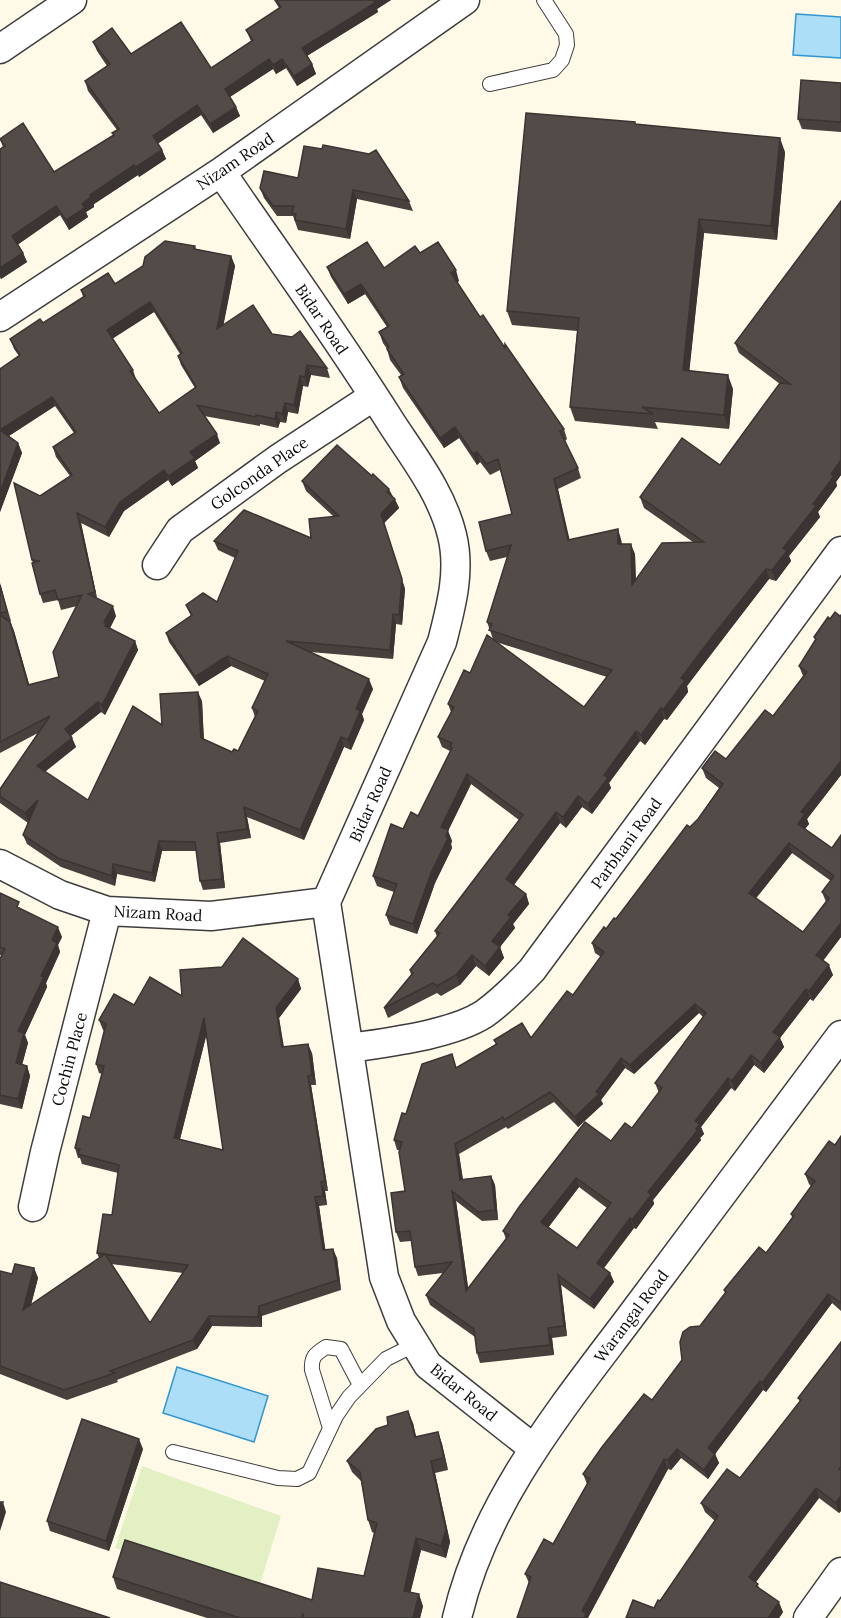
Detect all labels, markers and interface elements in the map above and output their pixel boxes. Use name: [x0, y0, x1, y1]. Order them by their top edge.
street label: Nizam Road: [193, 128, 278, 194]
street label: Bidar Road: [291, 280, 353, 358]
street label: Golconda Place: [206, 432, 312, 514]
street label: Bidar Road: [345, 763, 396, 845]
street label: Parbhani Road: [586, 793, 666, 892]
street label: Nizam Road: [113, 901, 203, 925]
street label: Cochin Place: [47, 1010, 91, 1108]
street label: Warangal Road: [590, 1265, 673, 1366]
street label: Bidar Road: [426, 1359, 502, 1425]

